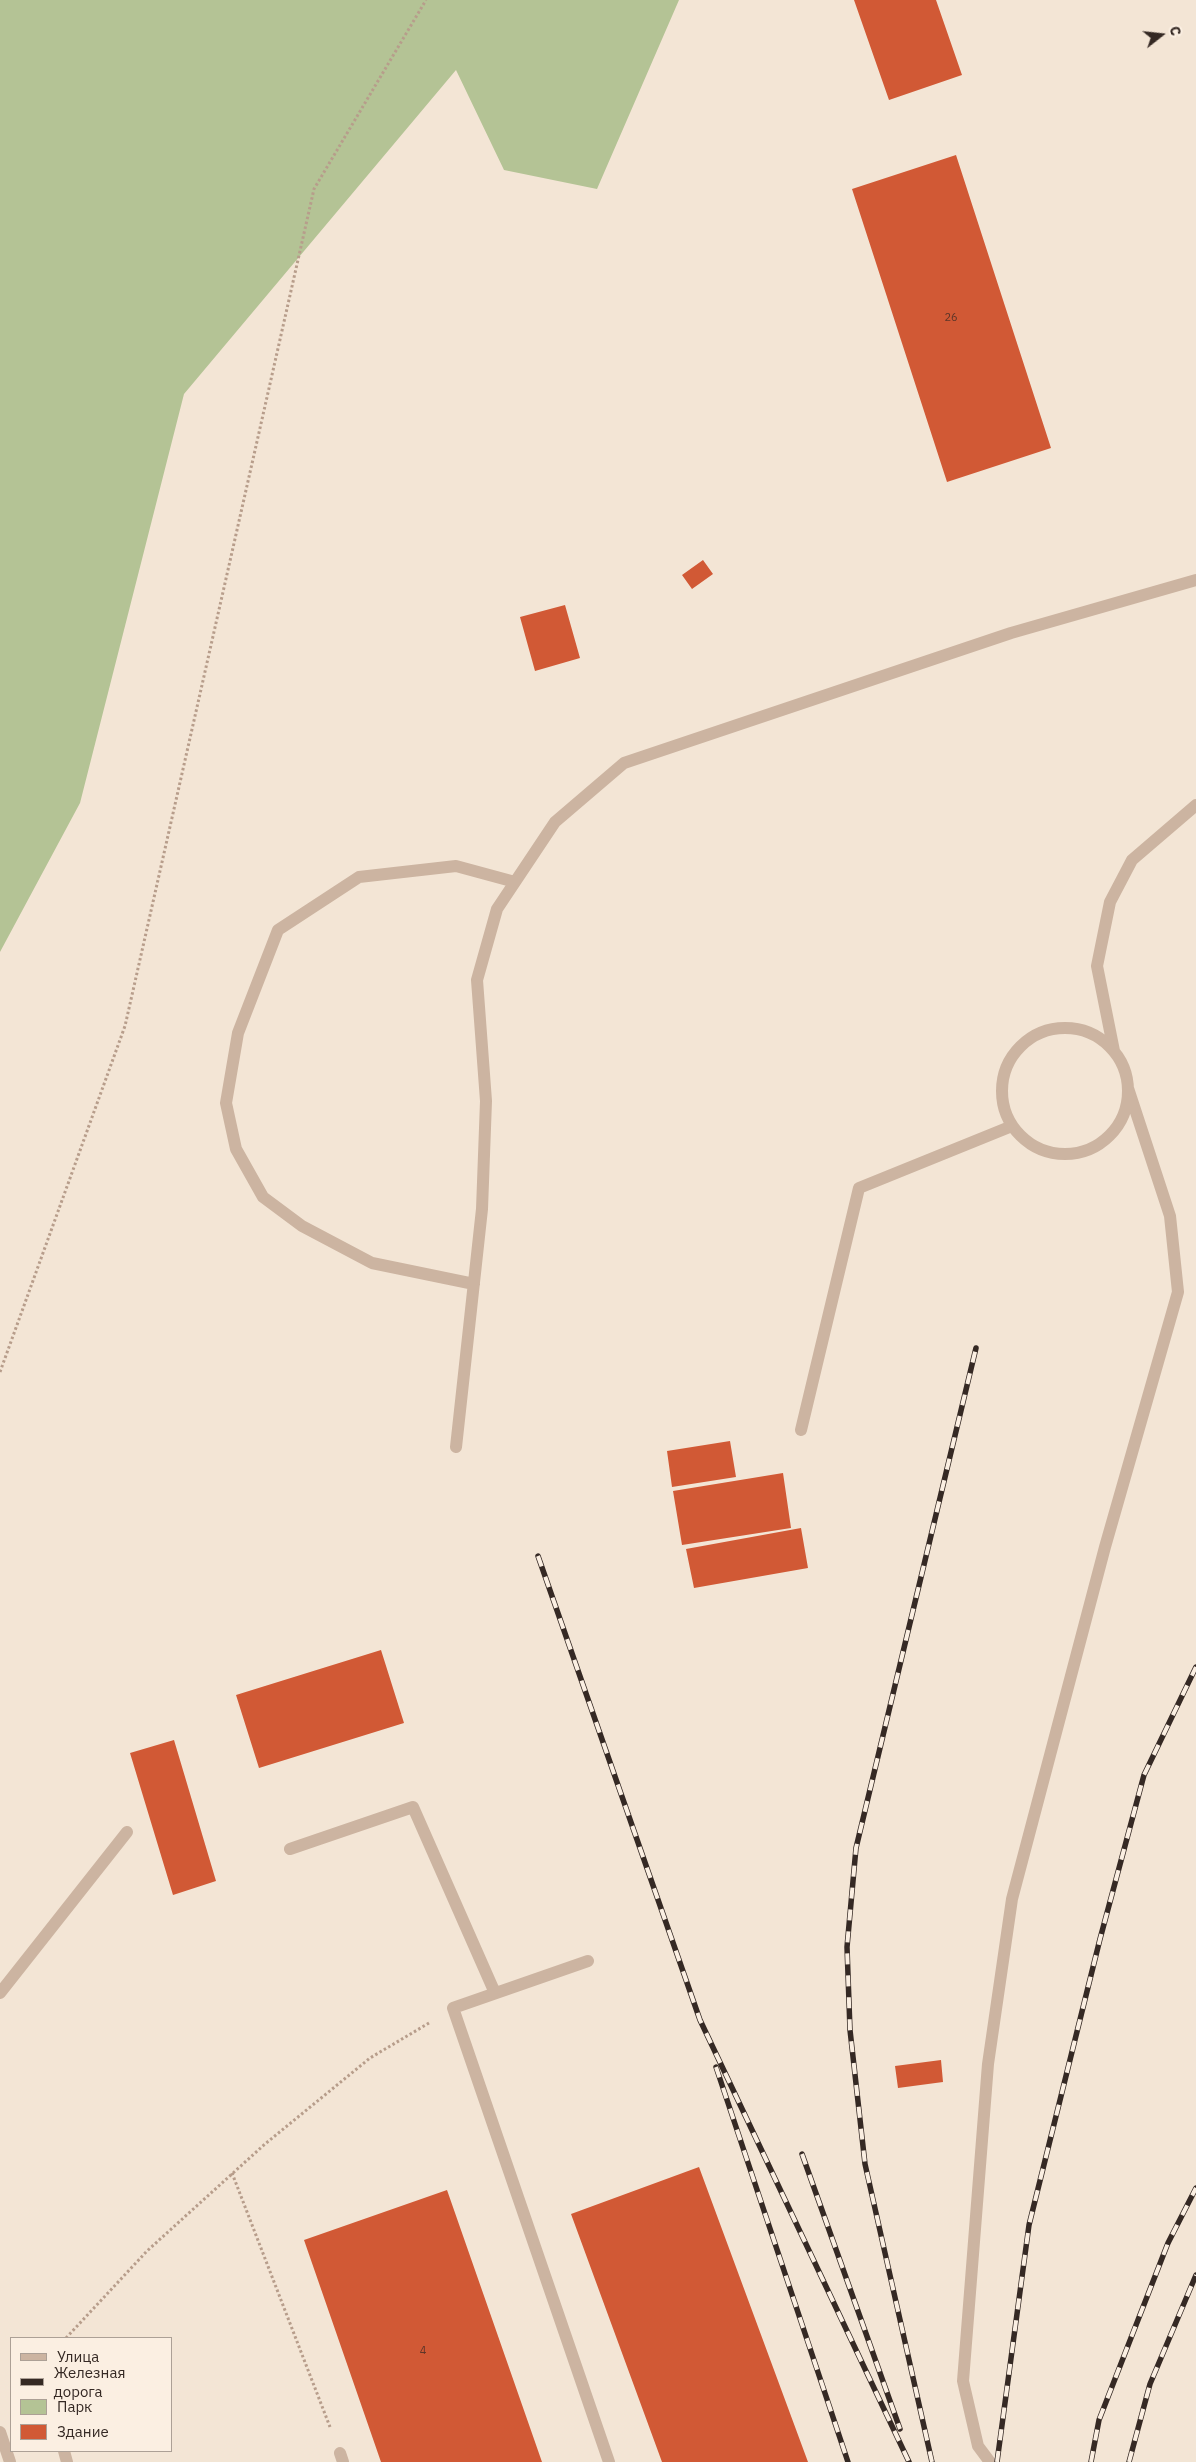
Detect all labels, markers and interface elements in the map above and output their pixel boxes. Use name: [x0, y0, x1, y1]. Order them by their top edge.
north arrow: [1136, 10, 1186, 60]
text: С: [1166, 24, 1185, 38]
house number: 26: [944, 311, 958, 325]
legend: [10, 2337, 172, 2452]
house number: 4: [420, 2344, 426, 2358]
text: Улица: [57, 2347, 99, 2366]
text: Железная дорога: [54, 2363, 125, 2401]
text: Парк: [57, 2397, 92, 2416]
text: Здание: [57, 2422, 109, 2441]

